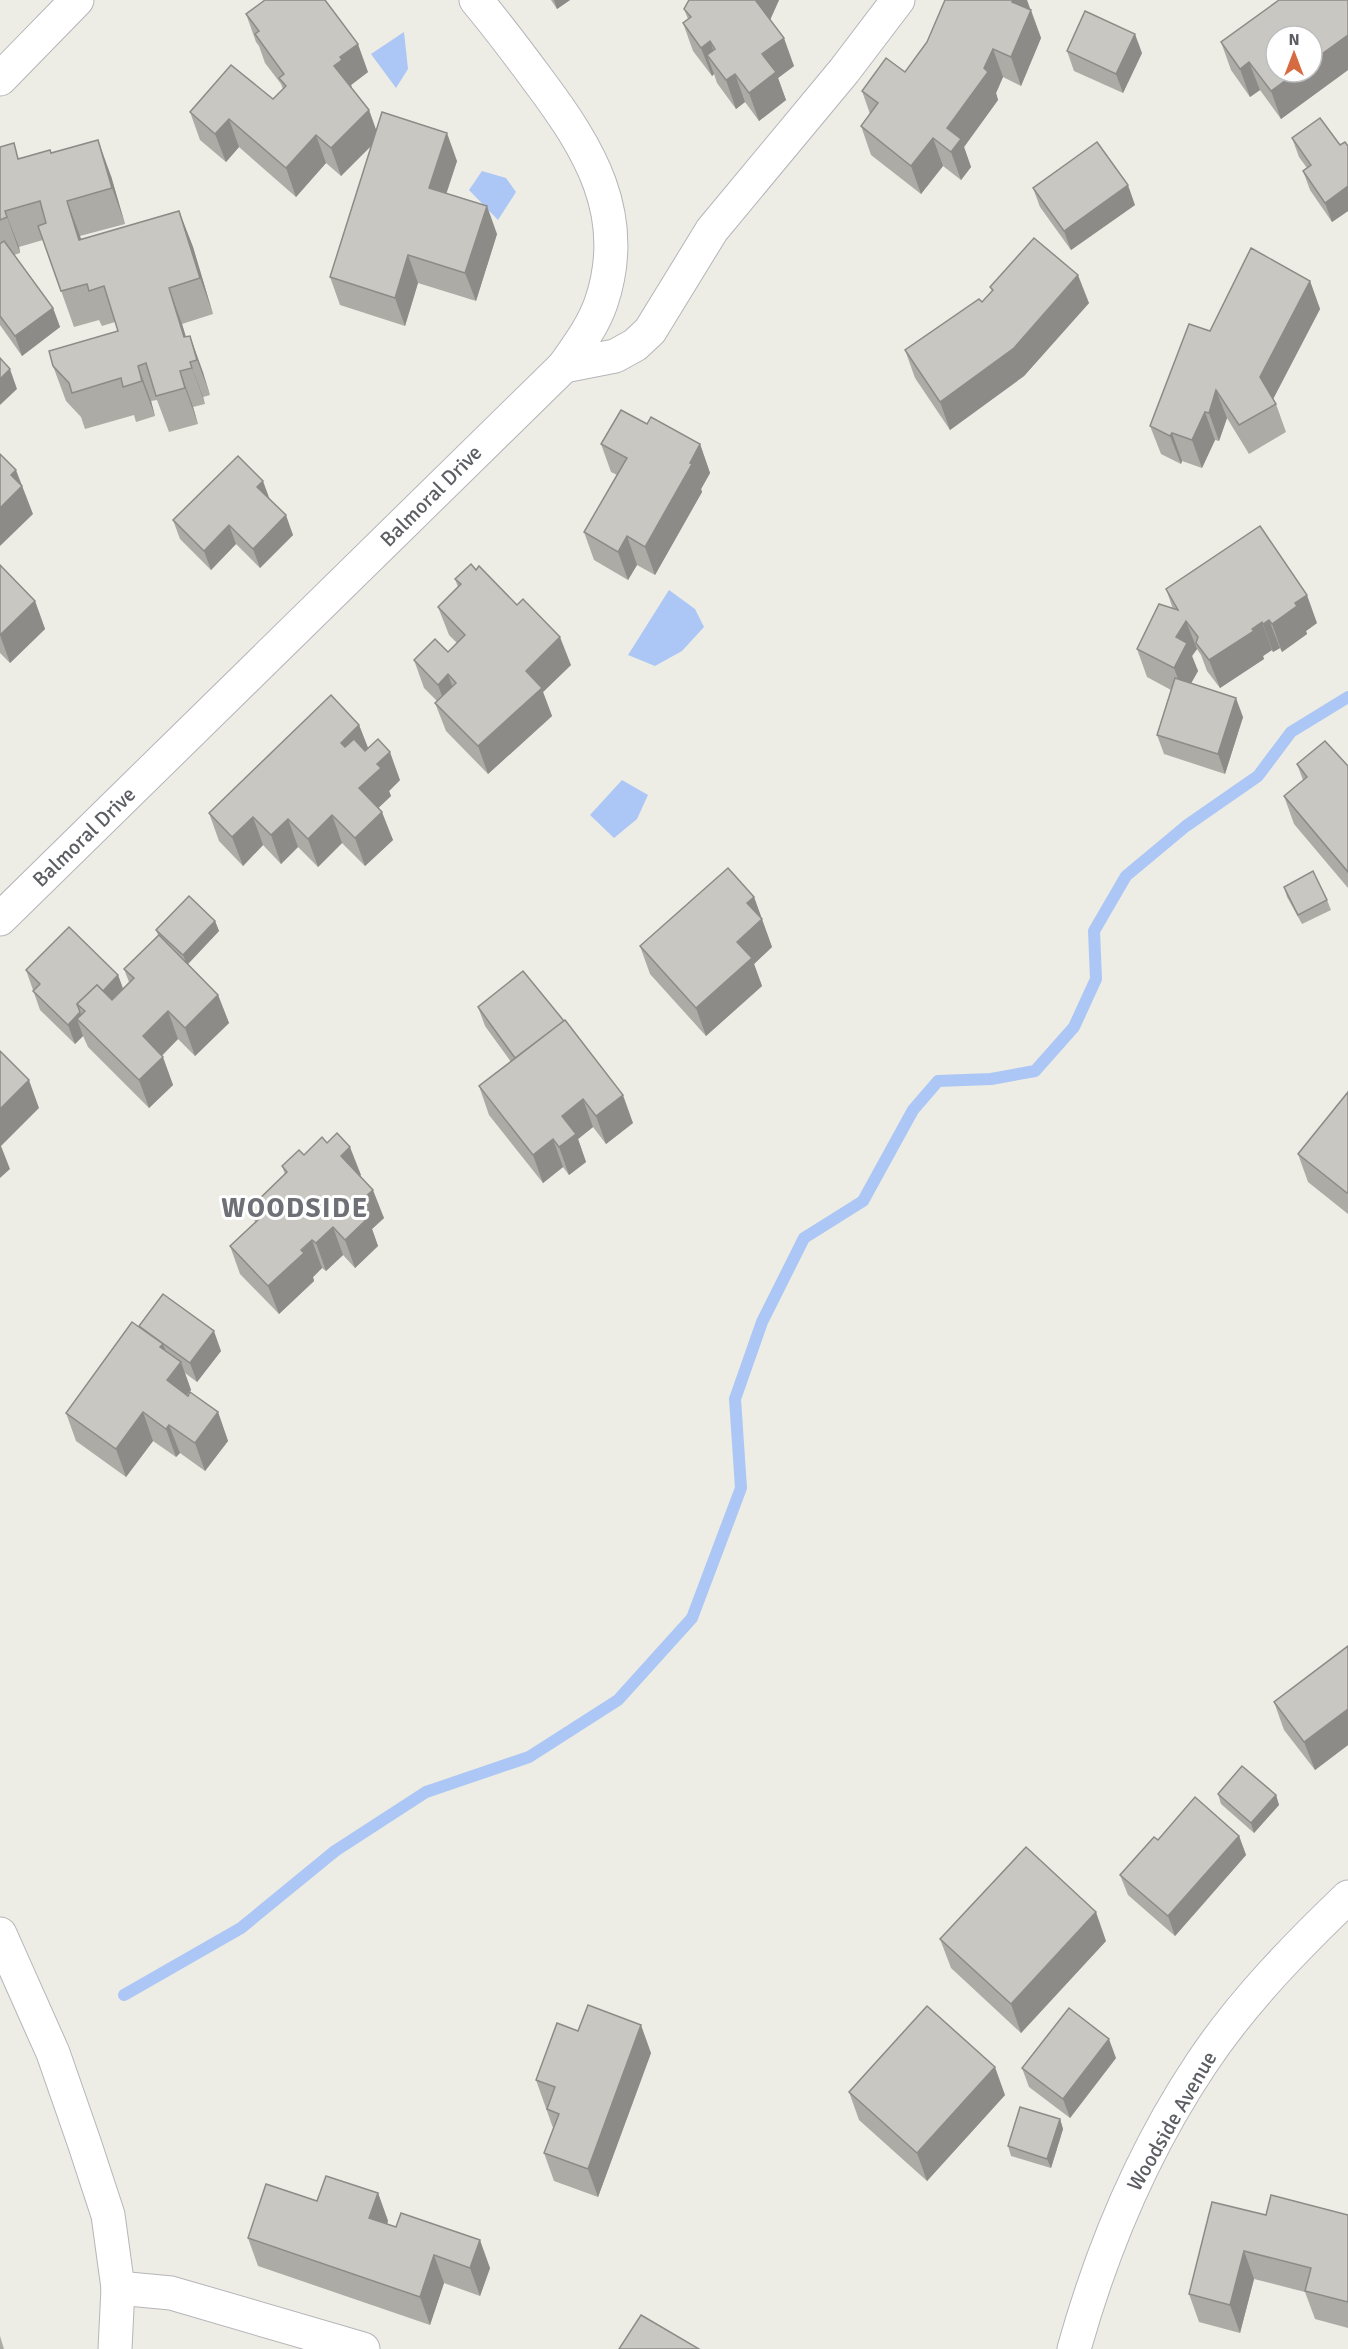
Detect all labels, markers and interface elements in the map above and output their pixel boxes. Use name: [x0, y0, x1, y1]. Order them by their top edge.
north arrow: [1264, 24, 1324, 84]
text: N: [1288, 30, 1300, 50]
street label: Balmoral Drive: [375, 440, 487, 552]
street label: Balmoral Drive: [27, 781, 141, 893]
district label: WOODSIDE: [221, 1192, 369, 1225]
street label: Woodside Avenue: [1122, 2047, 1222, 2195]

